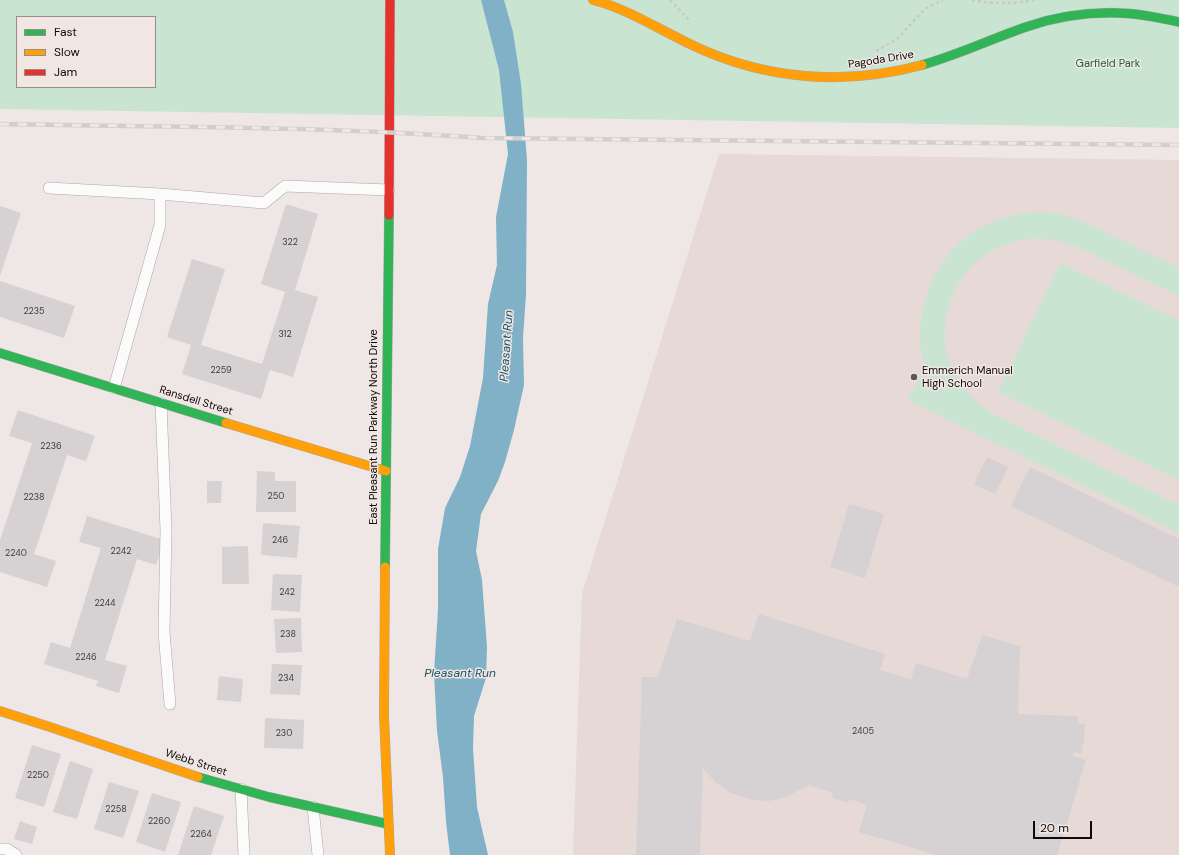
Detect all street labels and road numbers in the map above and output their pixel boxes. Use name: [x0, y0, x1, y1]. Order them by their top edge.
street label: Pagoda Drive: [847, 48, 915, 72]
street label: East Pleasant Run Parkway North Drive: [367, 329, 381, 525]
street label: Ransdell Street: [158, 384, 234, 418]
street label: Webb Street: [163, 747, 229, 779]

